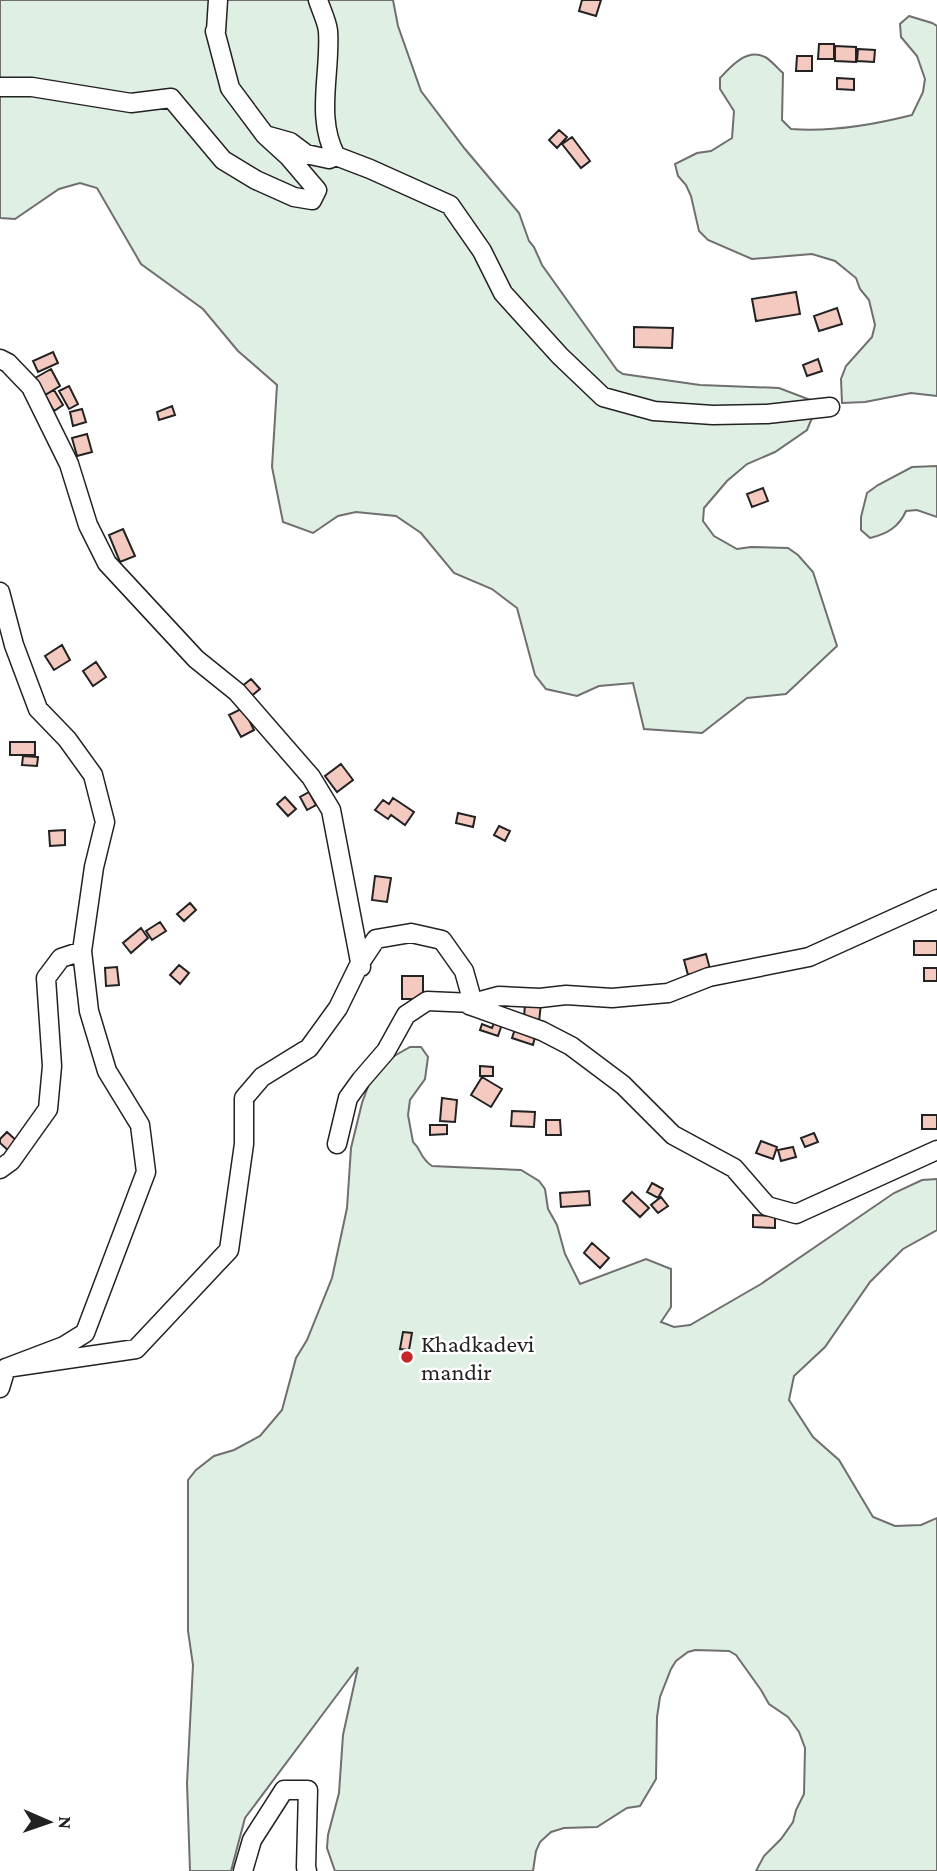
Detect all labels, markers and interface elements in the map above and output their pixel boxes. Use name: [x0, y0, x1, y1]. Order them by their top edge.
place label: Khadkadevi mandir: [421, 1330, 534, 1385]
marker: Khadkadevi mandir: [399, 1349, 415, 1365]
north arrow: [14, 1787, 84, 1857]
text: N: [55, 1816, 76, 1829]

